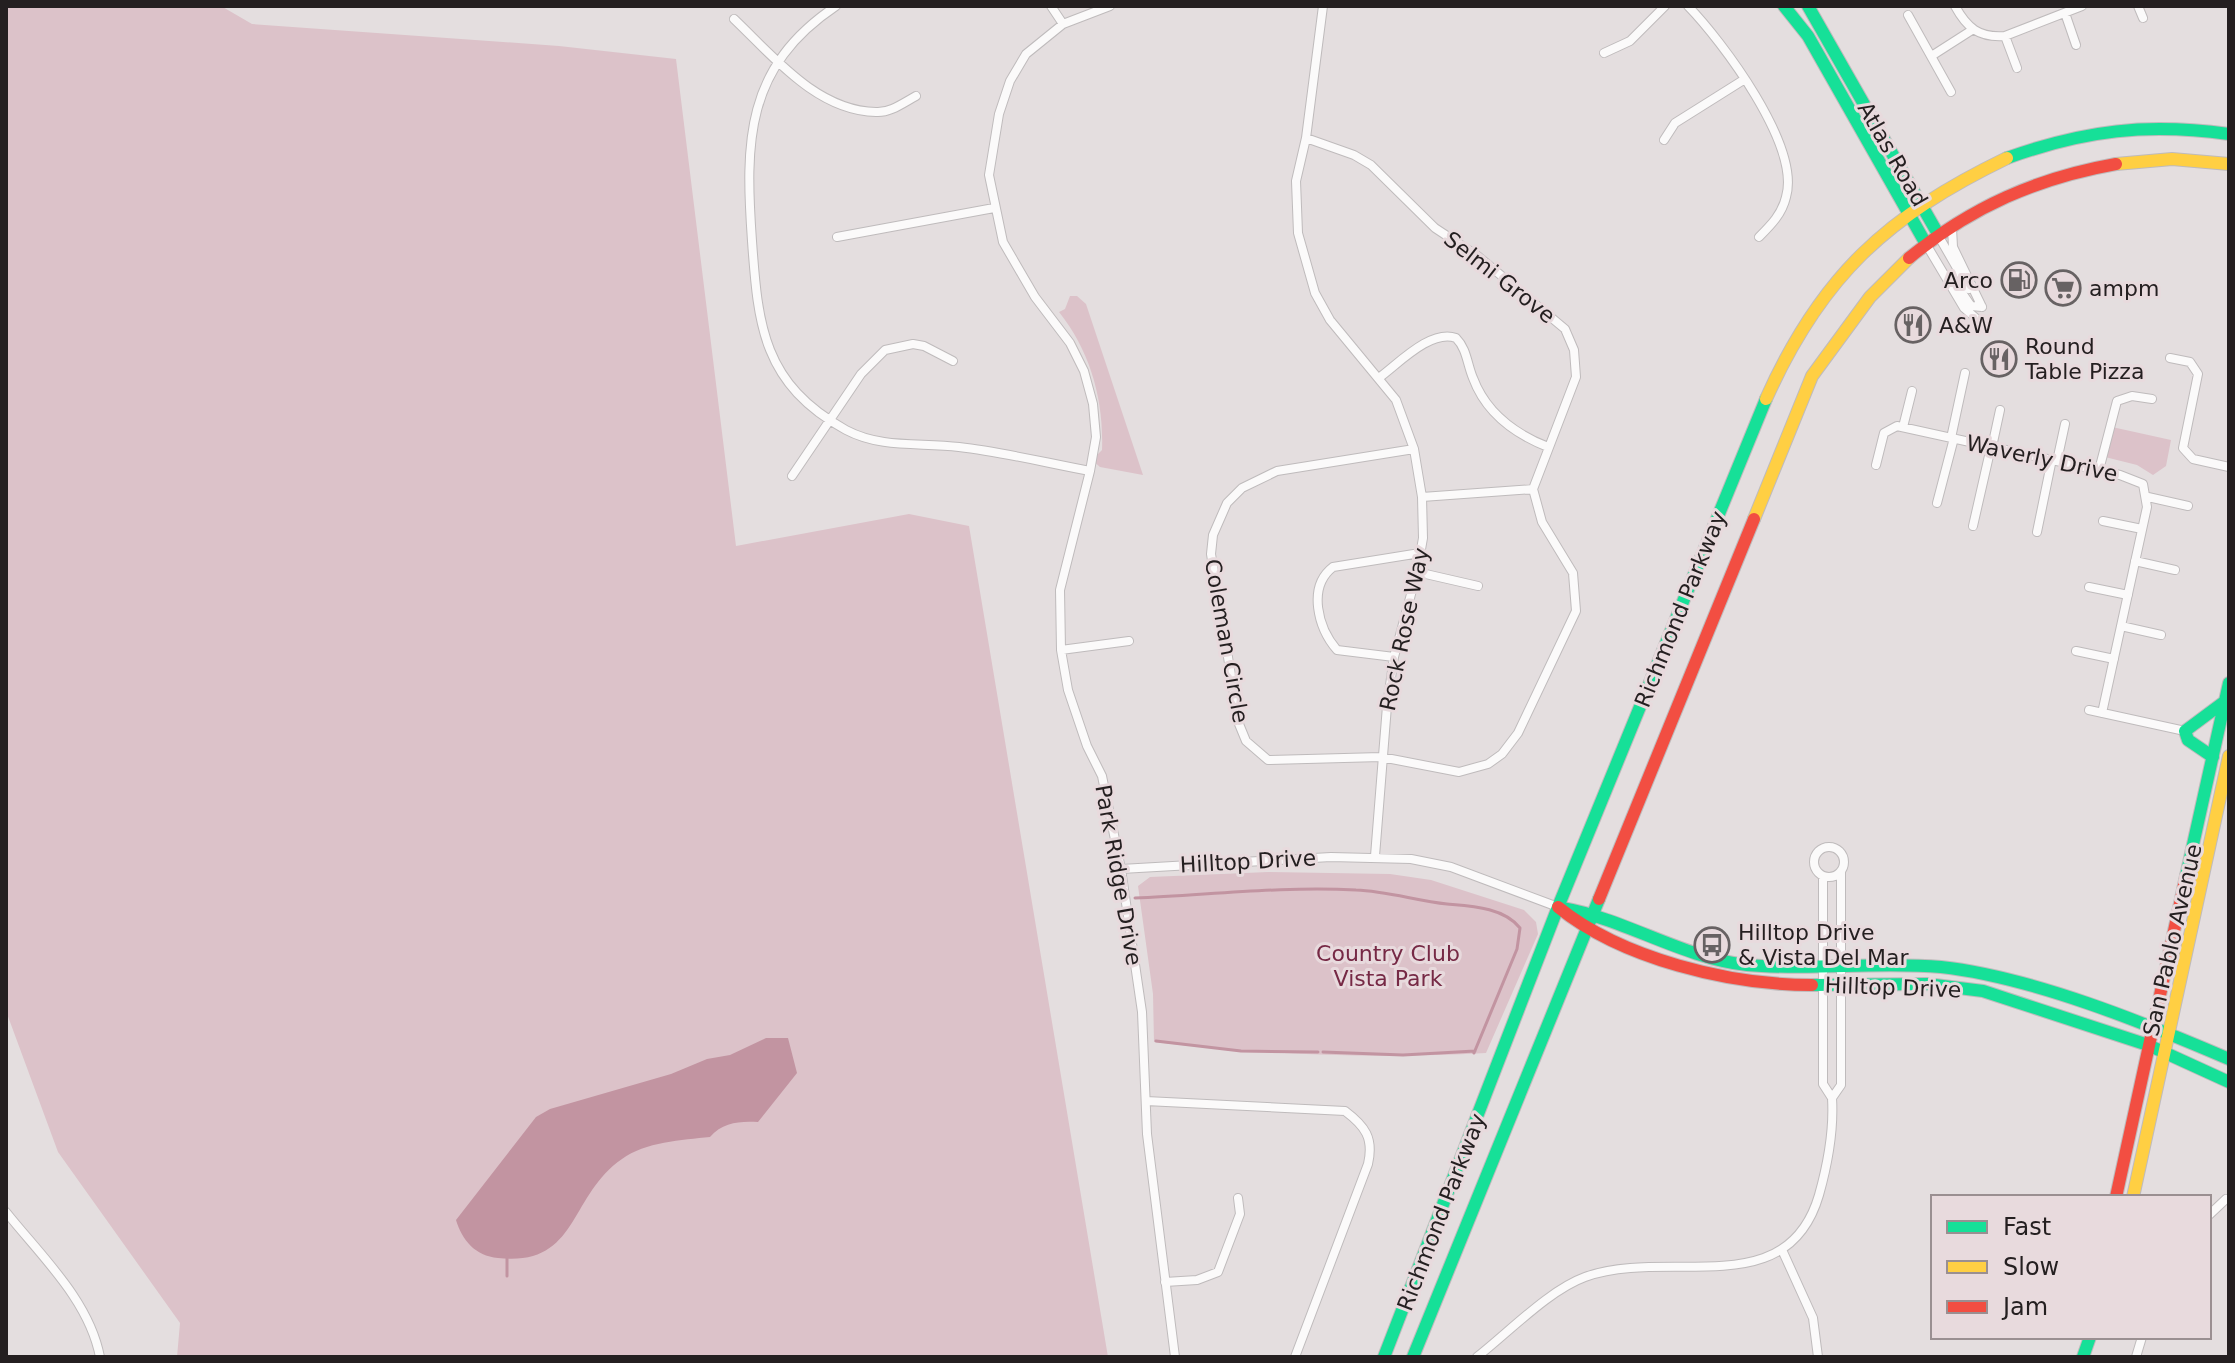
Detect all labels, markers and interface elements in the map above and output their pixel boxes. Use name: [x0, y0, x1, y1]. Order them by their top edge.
street label: Atlas Road: [1853, 98, 1933, 211]
street label: Selmi Grove: [1439, 226, 1560, 328]
fuel station icon: Arco: [2000, 261, 2038, 299]
place label: Arco: [1944, 268, 1993, 293]
supermarket icon: ampm: [2044, 269, 2082, 307]
place label: ampm: [2089, 276, 2159, 301]
restaurant icon: A&W: [1894, 306, 1932, 344]
place label: A&W: [1939, 313, 1993, 338]
place label: Round Table Pizza: [2024, 334, 2144, 384]
restaurant icon: Round Table Pizza: [1980, 340, 2018, 378]
street label: Waverly Drive: [1964, 430, 2120, 487]
street label: Richmond Parkway: [1630, 507, 1731, 711]
street label: Rock Rose Way: [1375, 545, 1434, 713]
street label: Coleman Circle: [1200, 557, 1253, 725]
street label: Park Ridge Drive: [1090, 783, 1147, 967]
street label: San Pablo Avenue: [2138, 842, 2207, 1039]
street label: Hilltop Drive: [1179, 845, 1317, 878]
place label: Hilltop Drive & Vista Del Mar: [1738, 920, 1909, 970]
bus stop icon: Hilltop Drive & Vista Del Mar: [1693, 926, 1731, 964]
park label: Country Club Vista Park: [1316, 941, 1460, 991]
street label: Hilltop Drive: [1824, 973, 1962, 1002]
street label: Richmond Parkway: [1392, 1110, 1491, 1314]
legend: [1931, 1195, 2211, 1339]
text: Fast: [2003, 1213, 2051, 1241]
text: Slow: [2003, 1253, 2059, 1281]
text: Jam: [2001, 1293, 2048, 1321]

